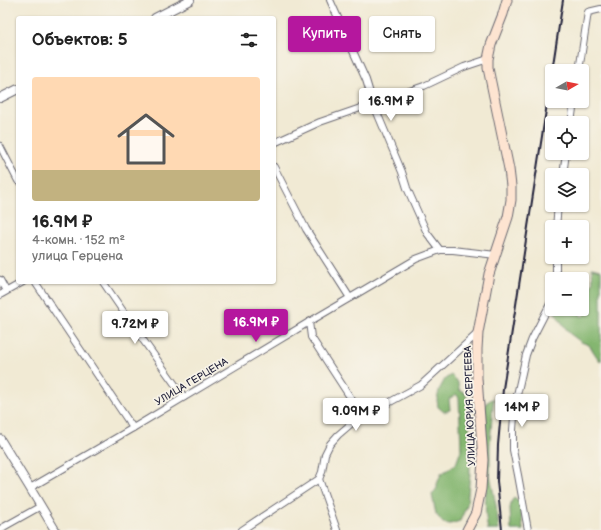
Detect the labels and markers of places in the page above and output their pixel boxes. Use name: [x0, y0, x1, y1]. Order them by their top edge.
pin: 16.9M ₽: [354, 88, 428, 122]
pin: 16.9M ₽: [219, 309, 293, 343]
pin: 9.72M ₽: [98, 311, 172, 345]
pin: 14M ₽: [494, 394, 550, 428]
pin: 9.09M ₽: [319, 398, 393, 432]

